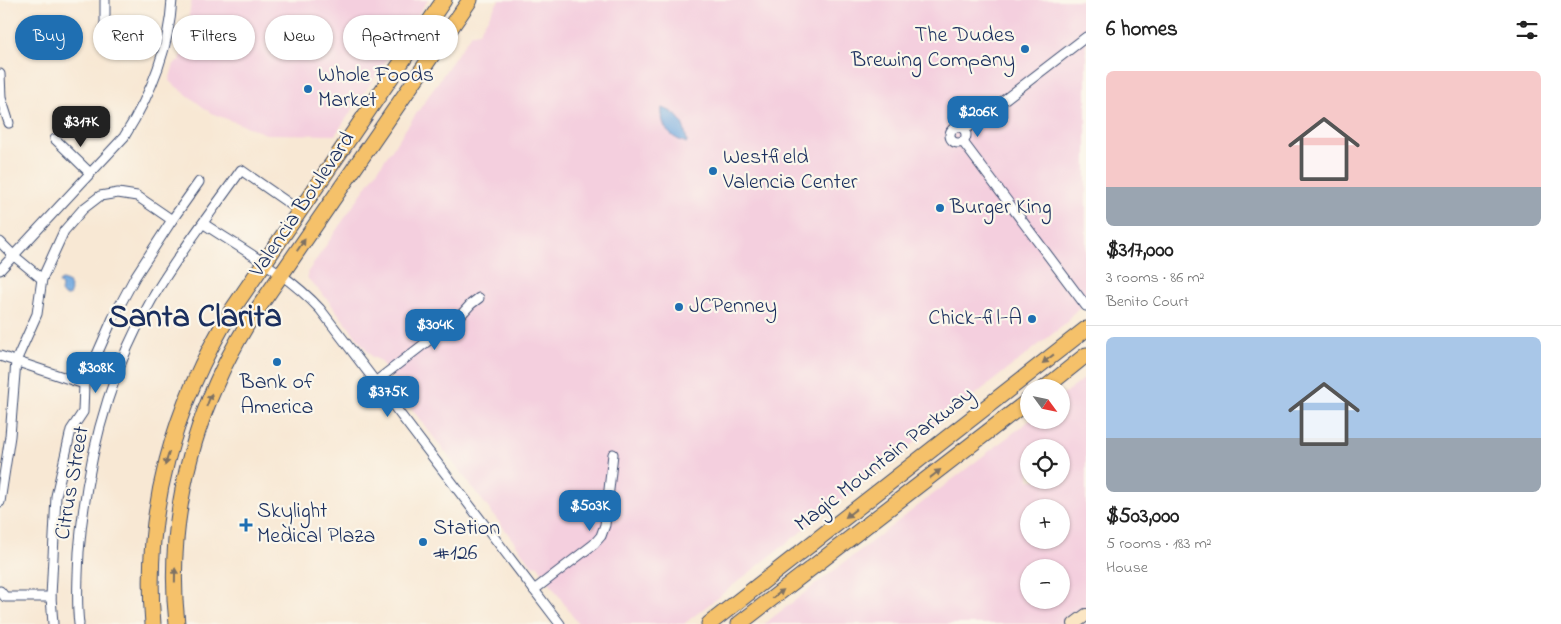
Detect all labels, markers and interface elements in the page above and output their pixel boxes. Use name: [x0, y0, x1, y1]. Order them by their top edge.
chip: Buy: [15, 15, 83, 60]
chip: Rent: [93, 15, 162, 60]
chip: Filters: [172, 15, 255, 60]
chip: New: [265, 15, 333, 60]
chip: Apartment: [343, 15, 458, 60]
text: 6 homes: [1106, 15, 1178, 45]
icon: filters: [1513, 16, 1541, 44]
place label: The Dudes Brewing Company: [850, 20, 1015, 78]
marker: The Dudes Brewing Company: [1019, 43, 1031, 55]
place label: Whole Foods Market: [318, 60, 434, 117]
marker: Whole Foods Market: [302, 83, 314, 95]
pin: $206K: [943, 96, 1013, 138]
text: $206K: [958, 100, 998, 124]
icon: home: [1279, 104, 1369, 194]
pin: $317K: [46, 106, 116, 148]
text: $317K: [63, 110, 99, 134]
street label: Valencia Boulevard: [242, 126, 364, 285]
place label: Westfield Valencia Center: [722, 142, 858, 199]
marker: Westfield Valencia Center: [707, 165, 719, 177]
place label: Burger King: [949, 192, 1052, 225]
marker: Burger King: [934, 202, 946, 214]
text: $317,000: [1106, 236, 1174, 266]
one-way arrow: [296, 239, 306, 252]
text: 3 rooms · 86 m²: [1106, 266, 1204, 290]
text: Benito Court: [1106, 290, 1189, 314]
place label: JCPenney: [689, 291, 777, 324]
district label: Santa Clarita: [108, 295, 282, 342]
marker: JCPenney: [673, 301, 685, 313]
place label: Chick-fil-A: [928, 303, 1022, 335]
pin: $304K: [400, 308, 470, 351]
text: $304K: [416, 313, 454, 337]
marker: Chick-fil-A: [1026, 313, 1038, 325]
pin: $308K: [61, 352, 131, 394]
one-way arrow: [1041, 354, 1055, 364]
text: $308K: [78, 356, 114, 380]
marker: Bank of America: [271, 356, 283, 368]
place label: Bank of America: [239, 367, 315, 424]
icon: home: [1279, 369, 1369, 459]
pin: $375K: [353, 376, 423, 418]
north arrow: [1020, 379, 1070, 429]
map controls: [1020, 379, 1070, 609]
text: $375K: [368, 380, 408, 404]
street label: Magic Mountain Parkway: [788, 380, 982, 541]
one-way arrow: [206, 393, 214, 407]
street label: Citrus Street: [47, 423, 99, 542]
button: locate: [1020, 439, 1070, 489]
one-way arrow: [163, 452, 171, 467]
one-way arrow: [928, 468, 941, 479]
pin: $503K: [555, 490, 625, 532]
text: $503K: [570, 494, 610, 518]
place label: Skylight Medical Plaza: [257, 496, 375, 553]
button: +: [1020, 499, 1070, 549]
text: $503,000: [1106, 502, 1179, 532]
one-way arrow: [845, 508, 858, 519]
place label: Station #126: [433, 513, 500, 570]
marker: Skylight Medical Plaza: [239, 518, 253, 532]
text: 5 rooms · 183 m²: [1106, 532, 1212, 556]
marker: Station #126: [417, 536, 429, 548]
text: House: [1106, 556, 1148, 580]
button: −: [1020, 559, 1070, 609]
one-way arrow: [171, 567, 179, 583]
one-way arrow: [771, 589, 785, 599]

